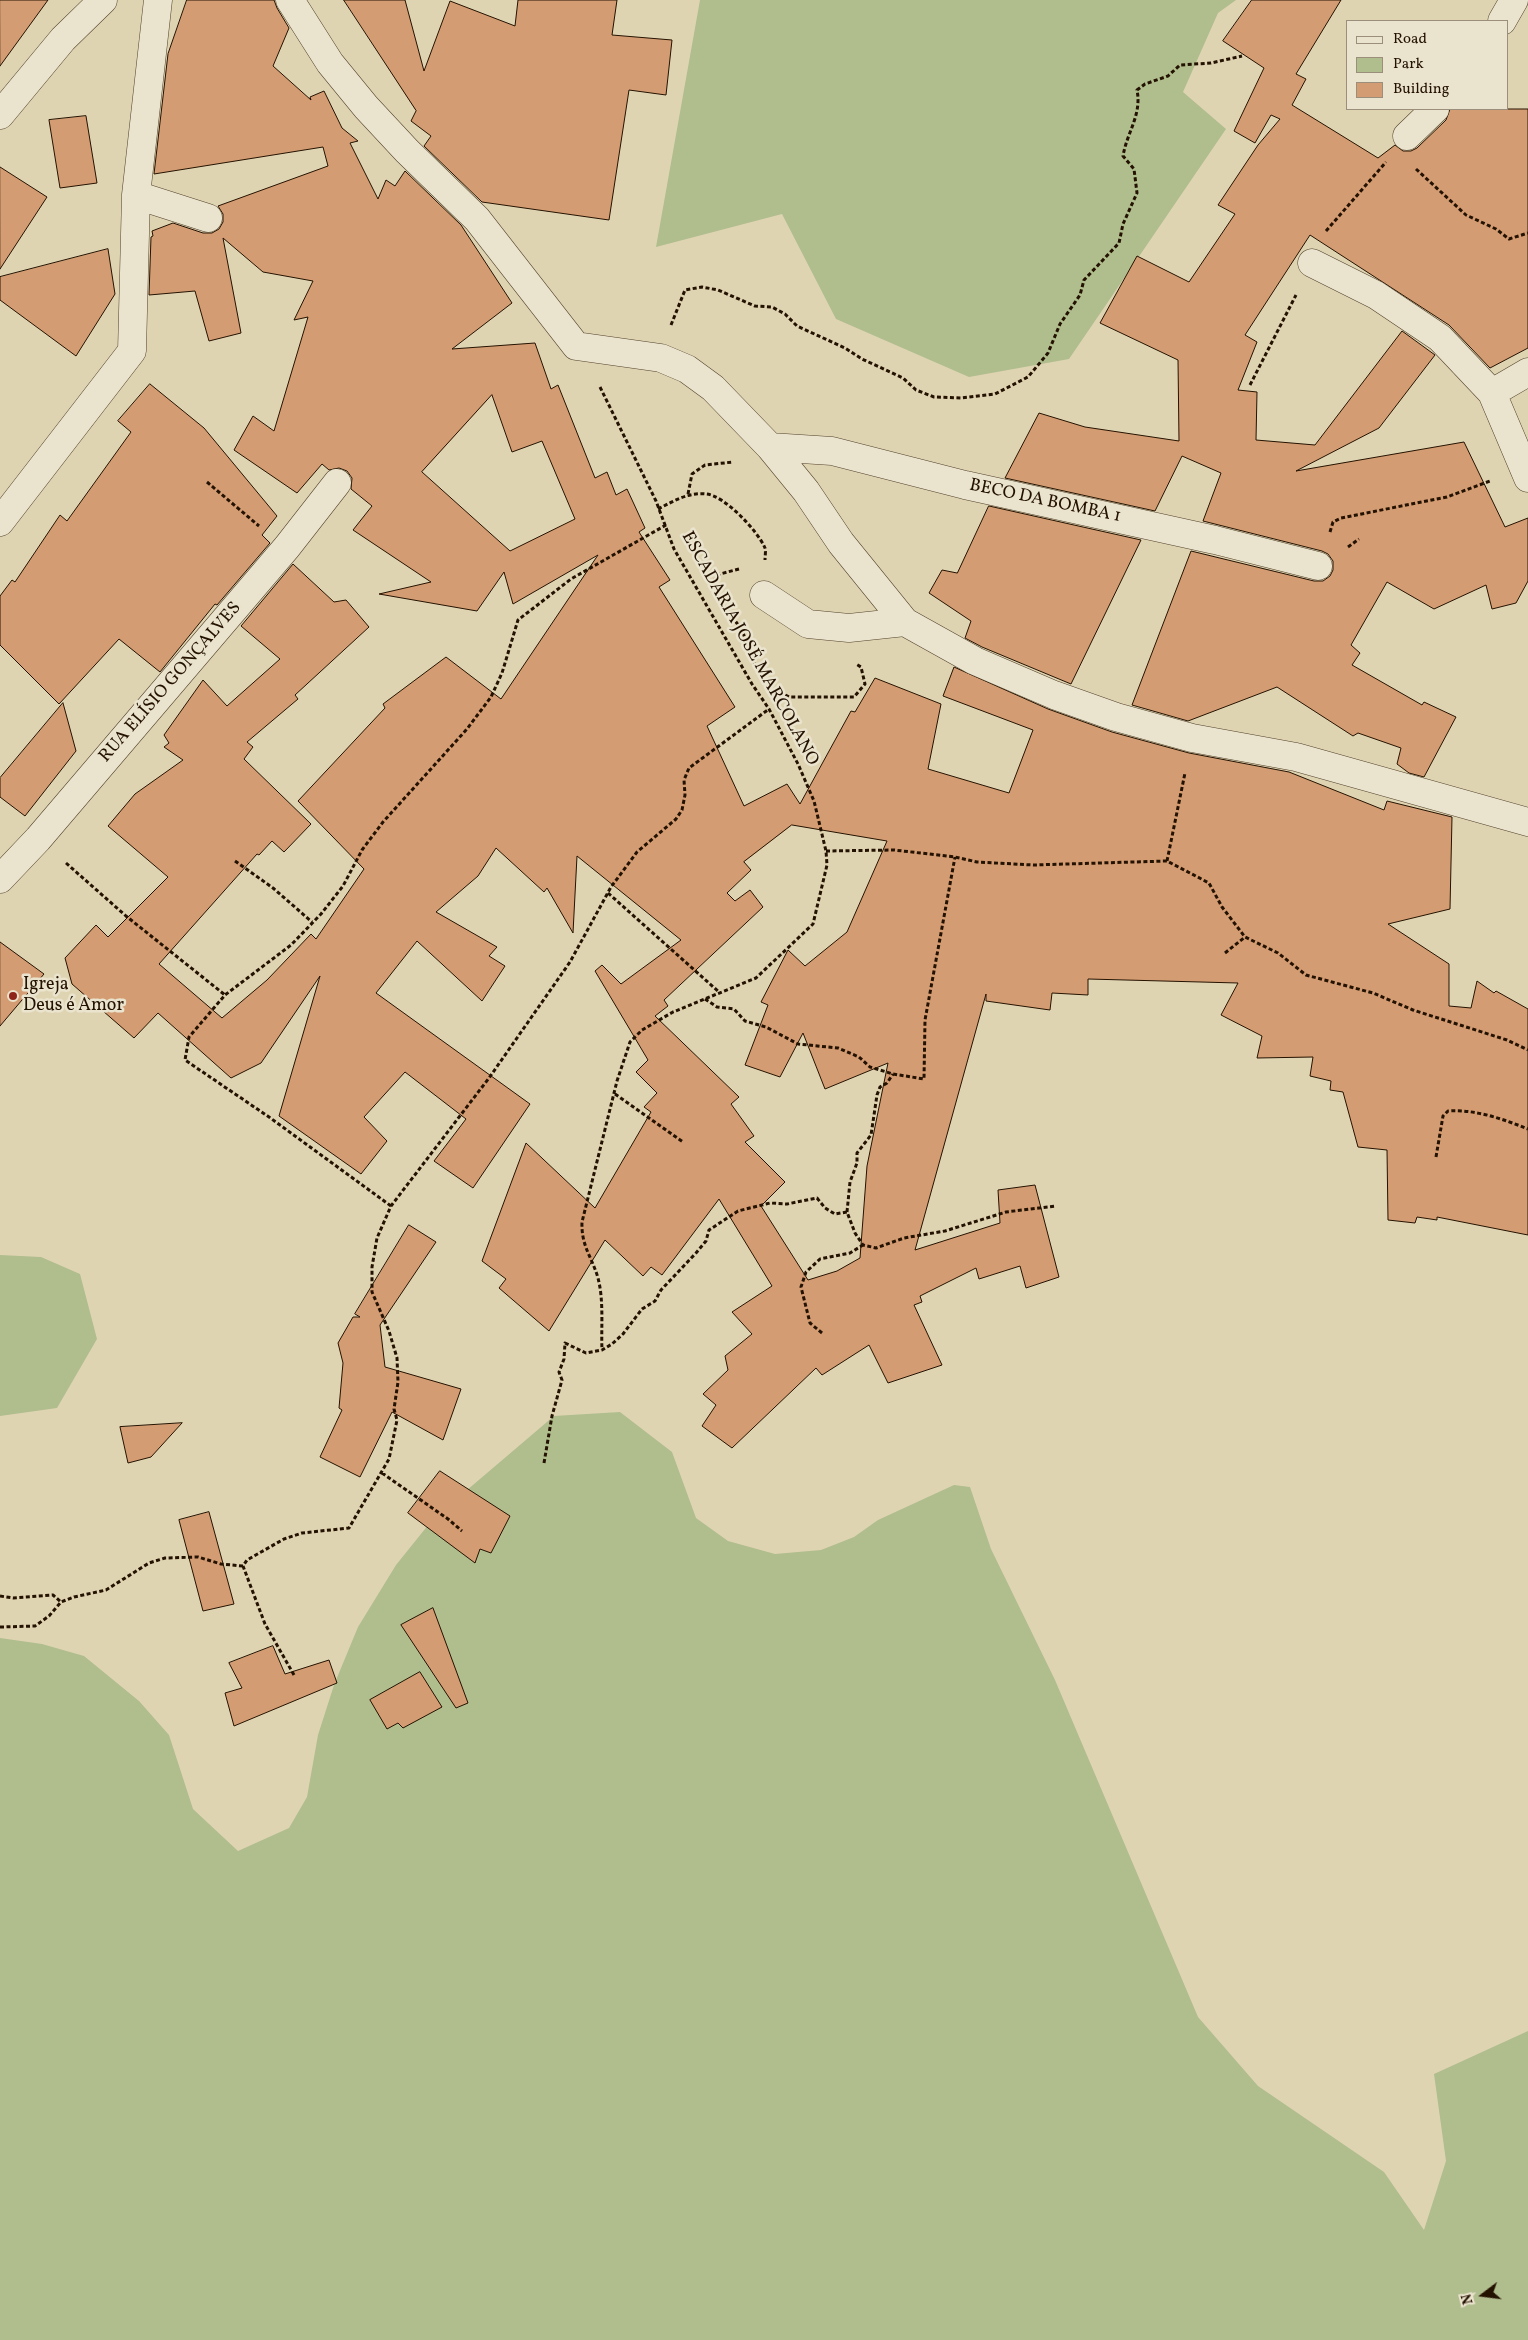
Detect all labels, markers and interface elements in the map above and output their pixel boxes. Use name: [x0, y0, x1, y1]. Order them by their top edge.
legend: [1346, 20, 1508, 110]
text: Road: [1393, 29, 1427, 50]
text: Park: [1393, 54, 1424, 75]
text: Building: [1393, 79, 1449, 100]
street label: BECO DA BOMBA 1: [967, 475, 1123, 529]
street label: ESCADARIA JOSÉ MARCOLANO: [676, 528, 822, 770]
street label: RUA ELÍSIO GONÇALVES: [95, 598, 247, 768]
place label: Igreja Deus é Amor: [23, 975, 124, 1018]
marker: Igreja Deus é Amor: [7, 990, 19, 1002]
north arrow: [1458, 2270, 1508, 2320]
text: N: [1458, 2292, 1479, 2306]

